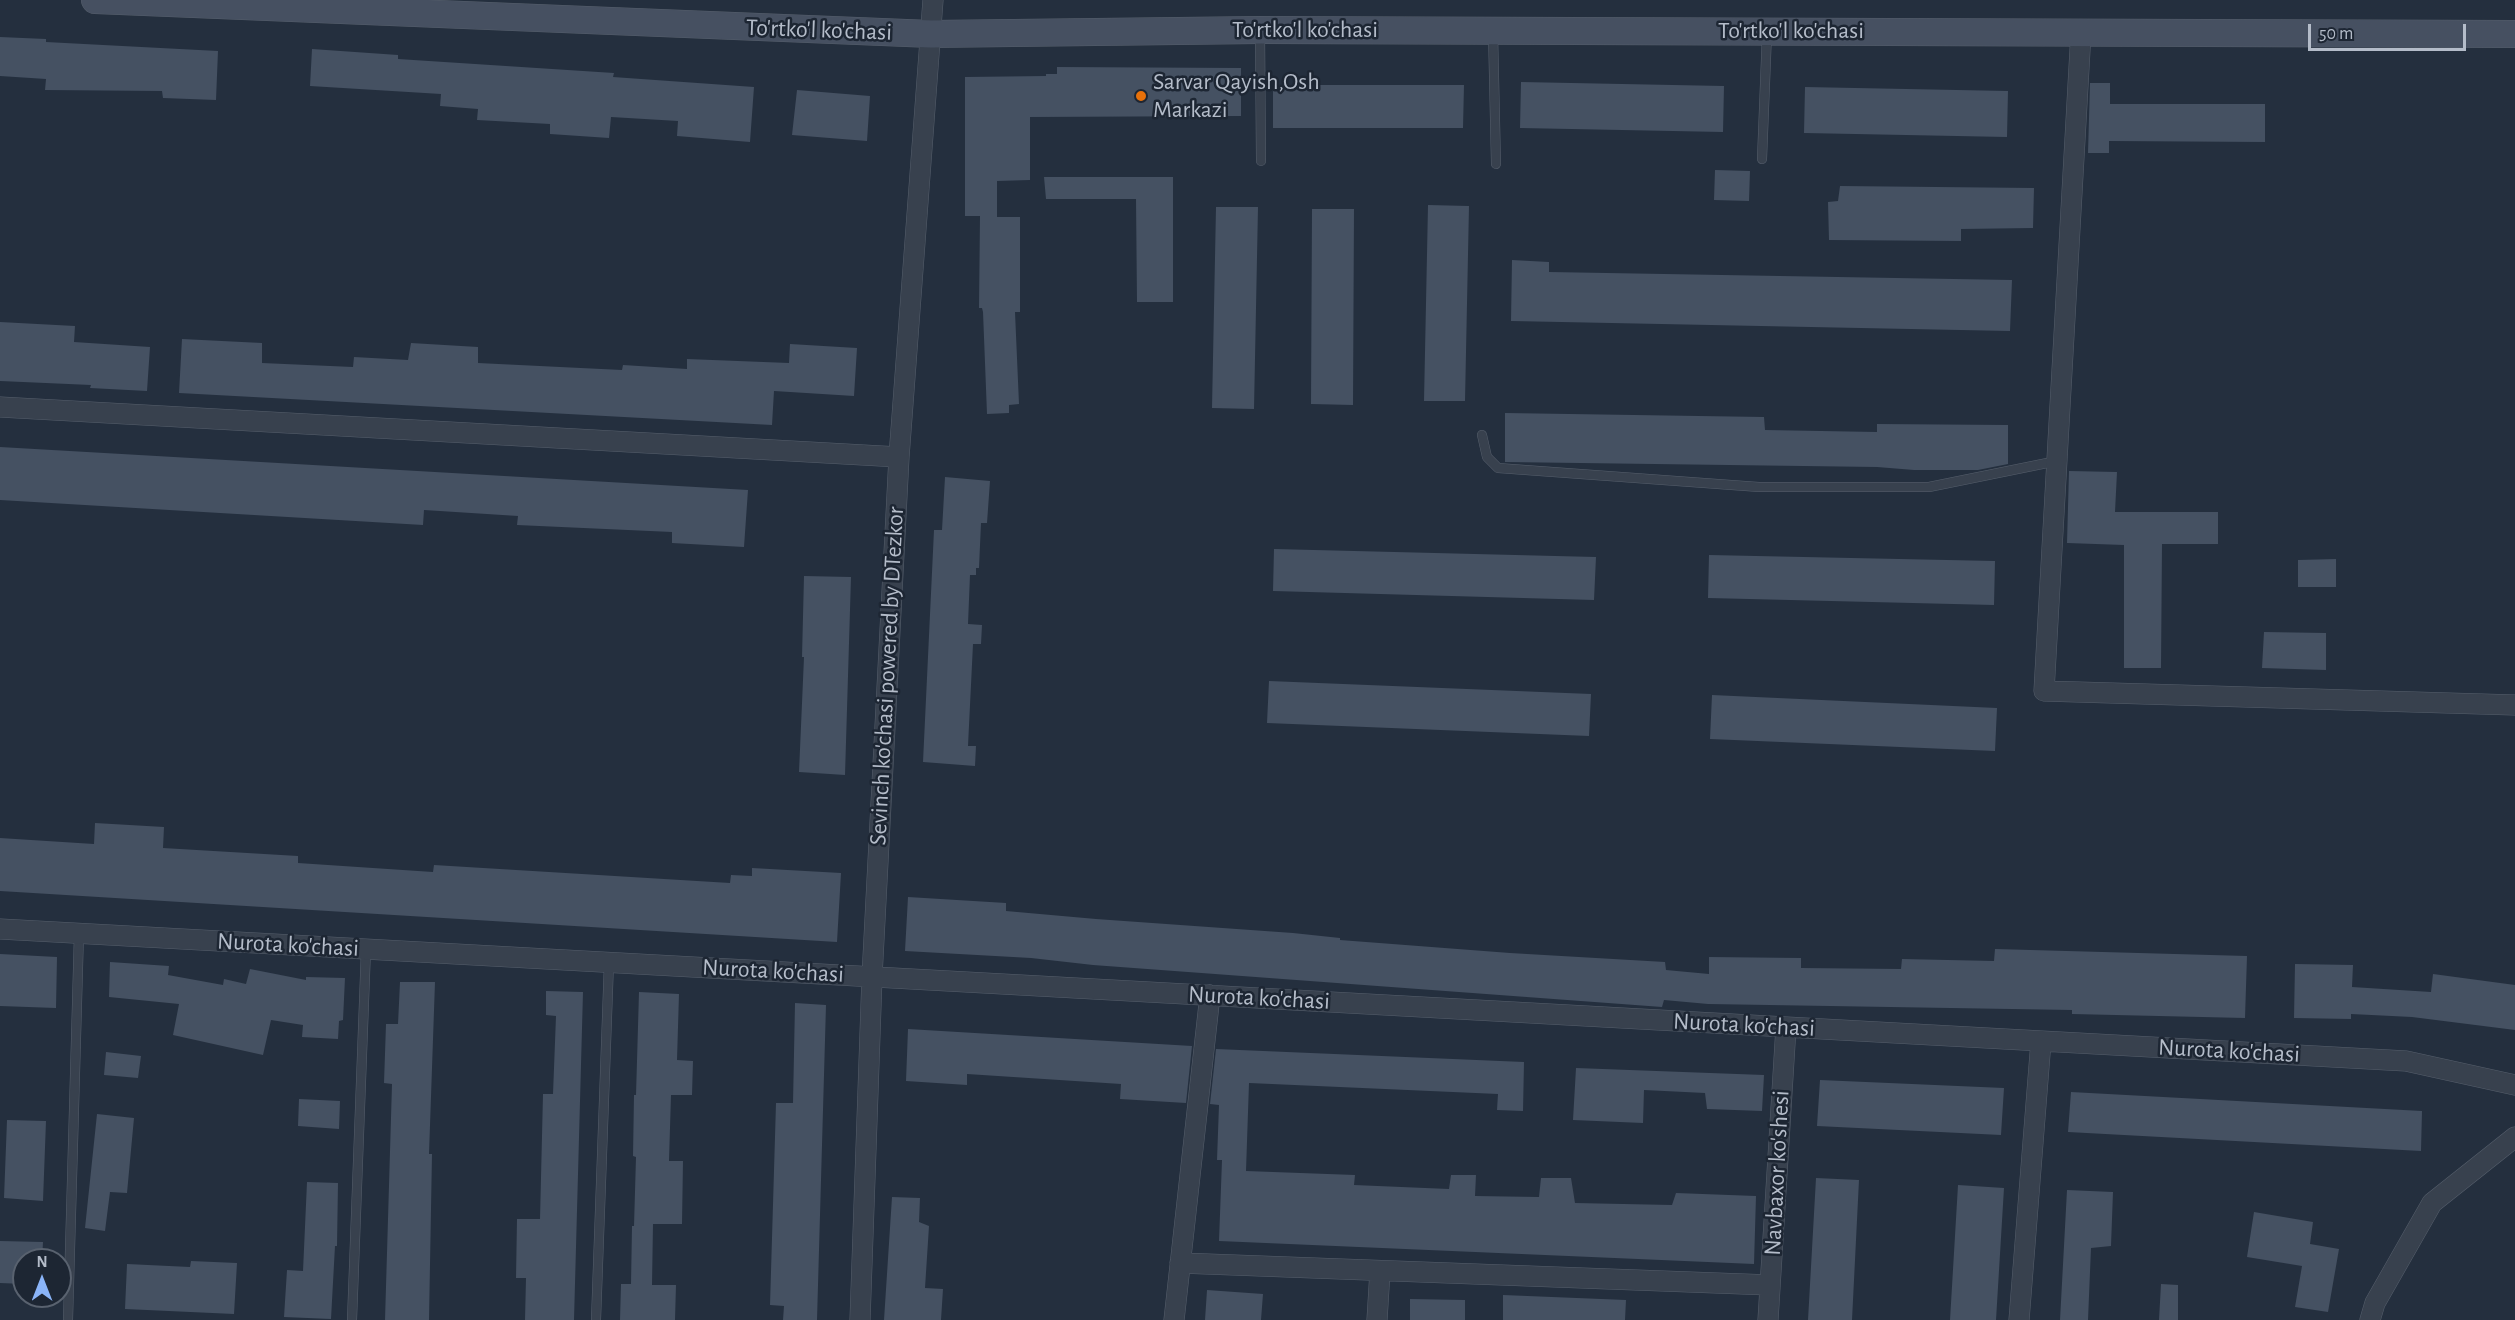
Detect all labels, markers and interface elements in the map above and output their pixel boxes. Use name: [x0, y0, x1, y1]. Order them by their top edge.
scale bar: [2311, 12, 2468, 50]
street label: To'rtko'l ko'chasi: [745, 13, 893, 47]
street label: To'rtko'l ko'chasi: [1232, 16, 1378, 44]
street label: To'rtko'l ko'chasi: [1718, 17, 1864, 45]
text: 50 m: [2319, 25, 2353, 43]
place label: Sarvar Qayish,Osh Markazi: [1153, 68, 1320, 124]
marker: Sarvar Qayish,Osh Markazi: [1134, 89, 1148, 103]
street label: Sevinch ko'chasi powered by DTezkor: [864, 506, 910, 846]
street label: Nurota ko'chasi: [216, 927, 360, 963]
street label: Nurota ko'chasi: [701, 953, 845, 989]
street label: Nurota ko'chasi: [1187, 980, 1331, 1016]
street label: Nurota ko'chasi: [1672, 1007, 1816, 1043]
street label: Nurota ko'chasi: [2157, 1033, 2301, 1069]
street label: Navbaxor ko'shesi: [1758, 1090, 1796, 1256]
north arrow: [12, 1248, 72, 1308]
text: N: [36, 1254, 48, 1270]

